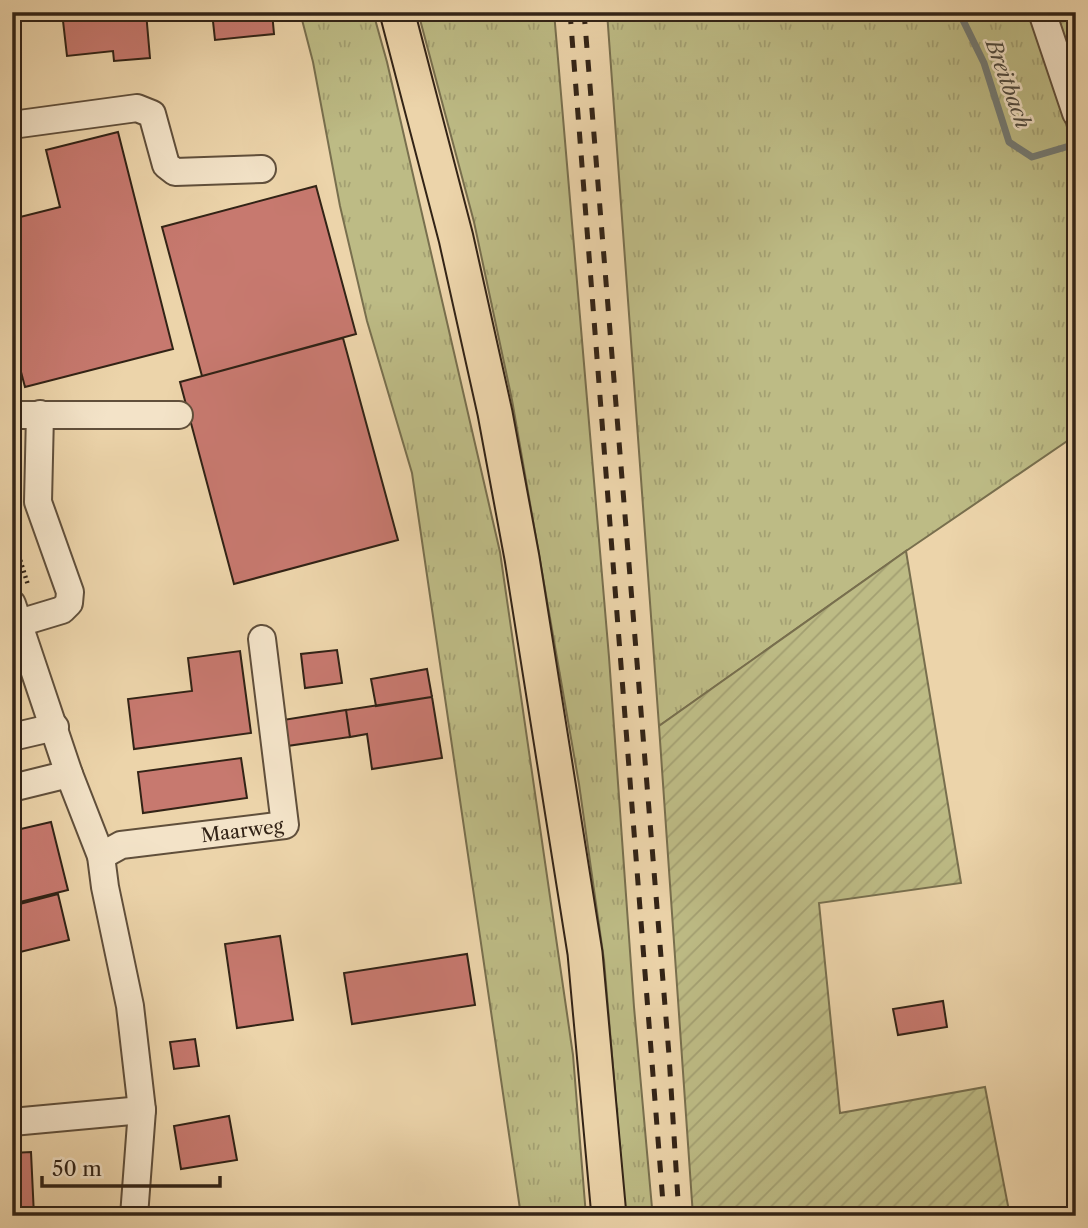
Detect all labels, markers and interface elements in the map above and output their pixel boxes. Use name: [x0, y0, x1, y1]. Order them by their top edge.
water label: Breitbach: [980, 34, 1036, 132]
street label: Maarweg: [200, 814, 286, 847]
scale bar: [42, 1144, 220, 1188]
text: 50 m: [52, 1156, 102, 1181]

